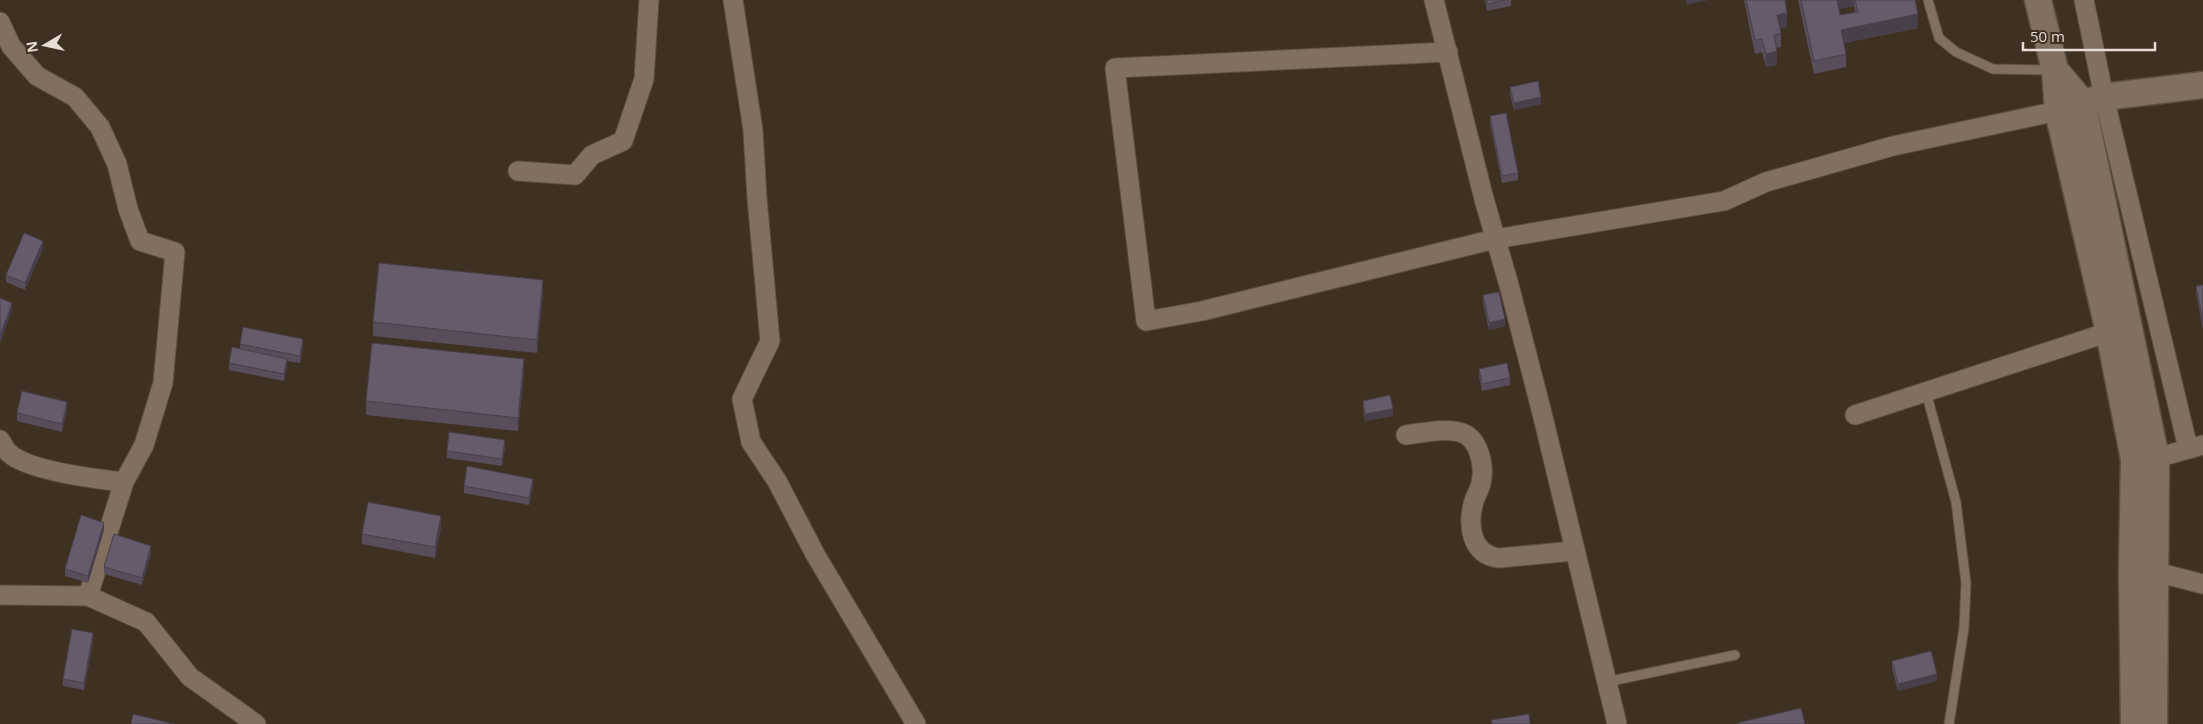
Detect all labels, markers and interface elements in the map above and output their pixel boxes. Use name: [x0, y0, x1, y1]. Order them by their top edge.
north arrow: [20, 20, 70, 70]
scale bar: [2023, 20, 2156, 52]
text: 50 m: [2030, 26, 2065, 46]
text: N: [21, 40, 42, 54]

